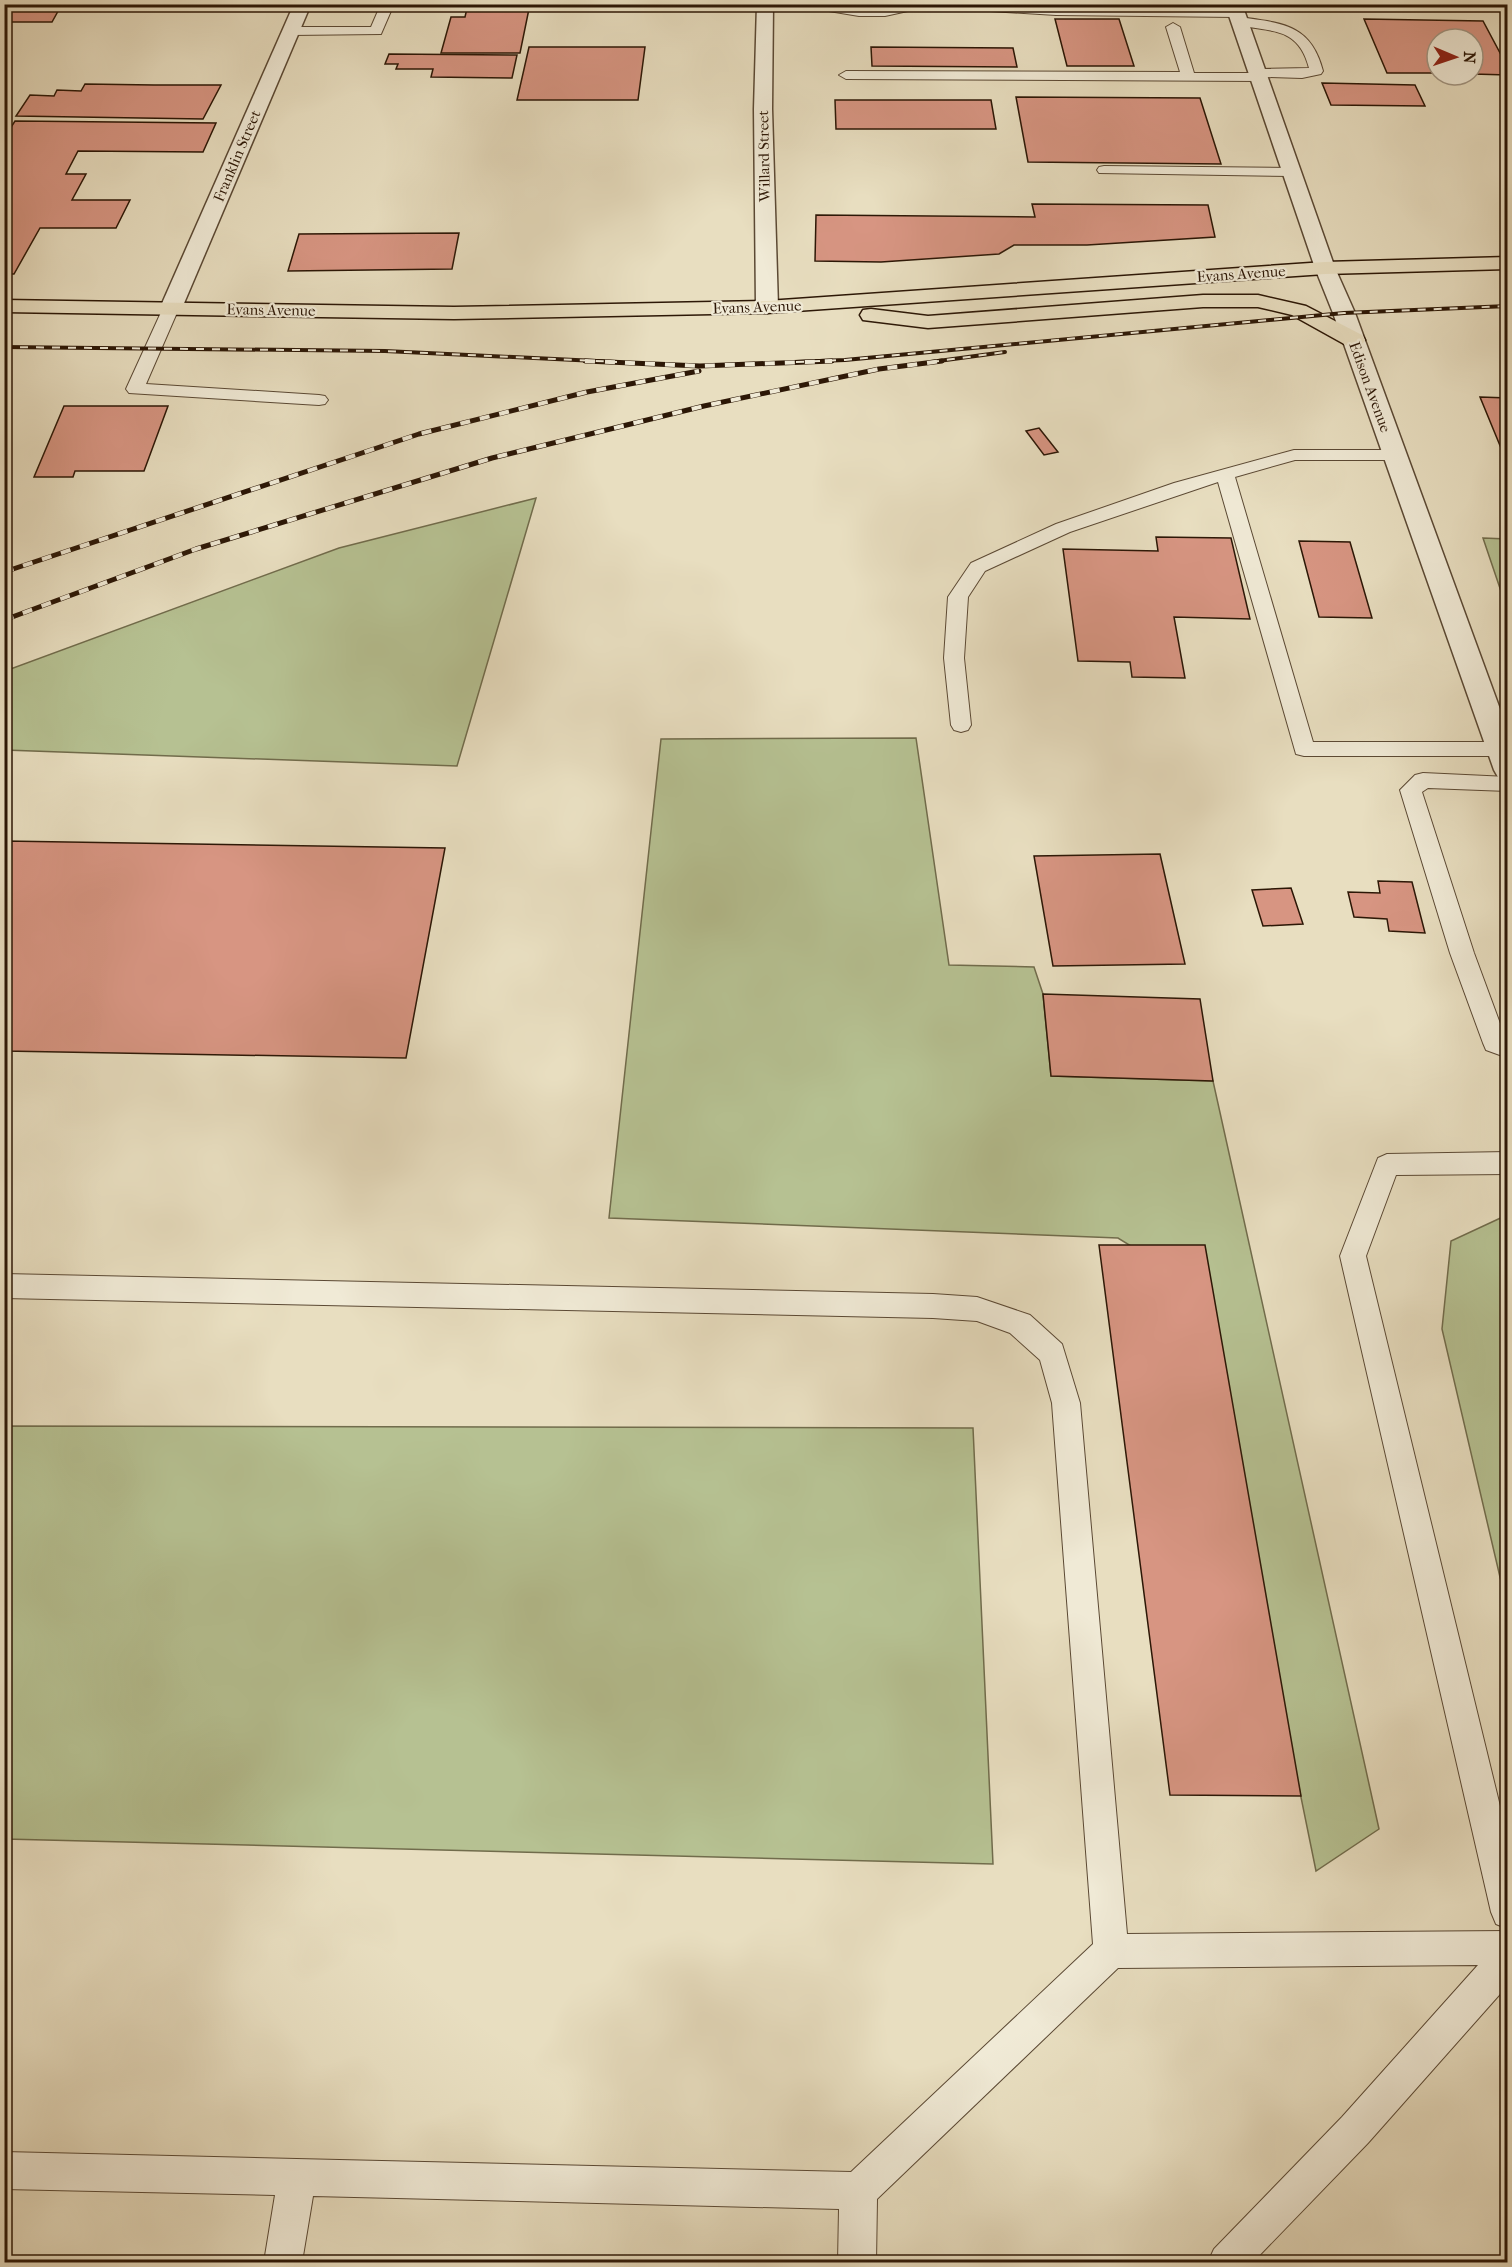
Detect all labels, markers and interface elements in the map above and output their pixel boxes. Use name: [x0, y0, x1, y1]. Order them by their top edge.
north arrow: [1425, 27, 1485, 87]
text: N: [1460, 51, 1479, 65]
street label: Franklin Street: [210, 107, 265, 205]
street label: Willard Street: [754, 109, 774, 203]
street label: Evans Avenue: [1196, 262, 1287, 286]
street label: Evans Avenue: [712, 296, 802, 318]
street label: Evans Avenue: [226, 300, 316, 320]
street label: Edison Avenue: [1345, 339, 1395, 435]

